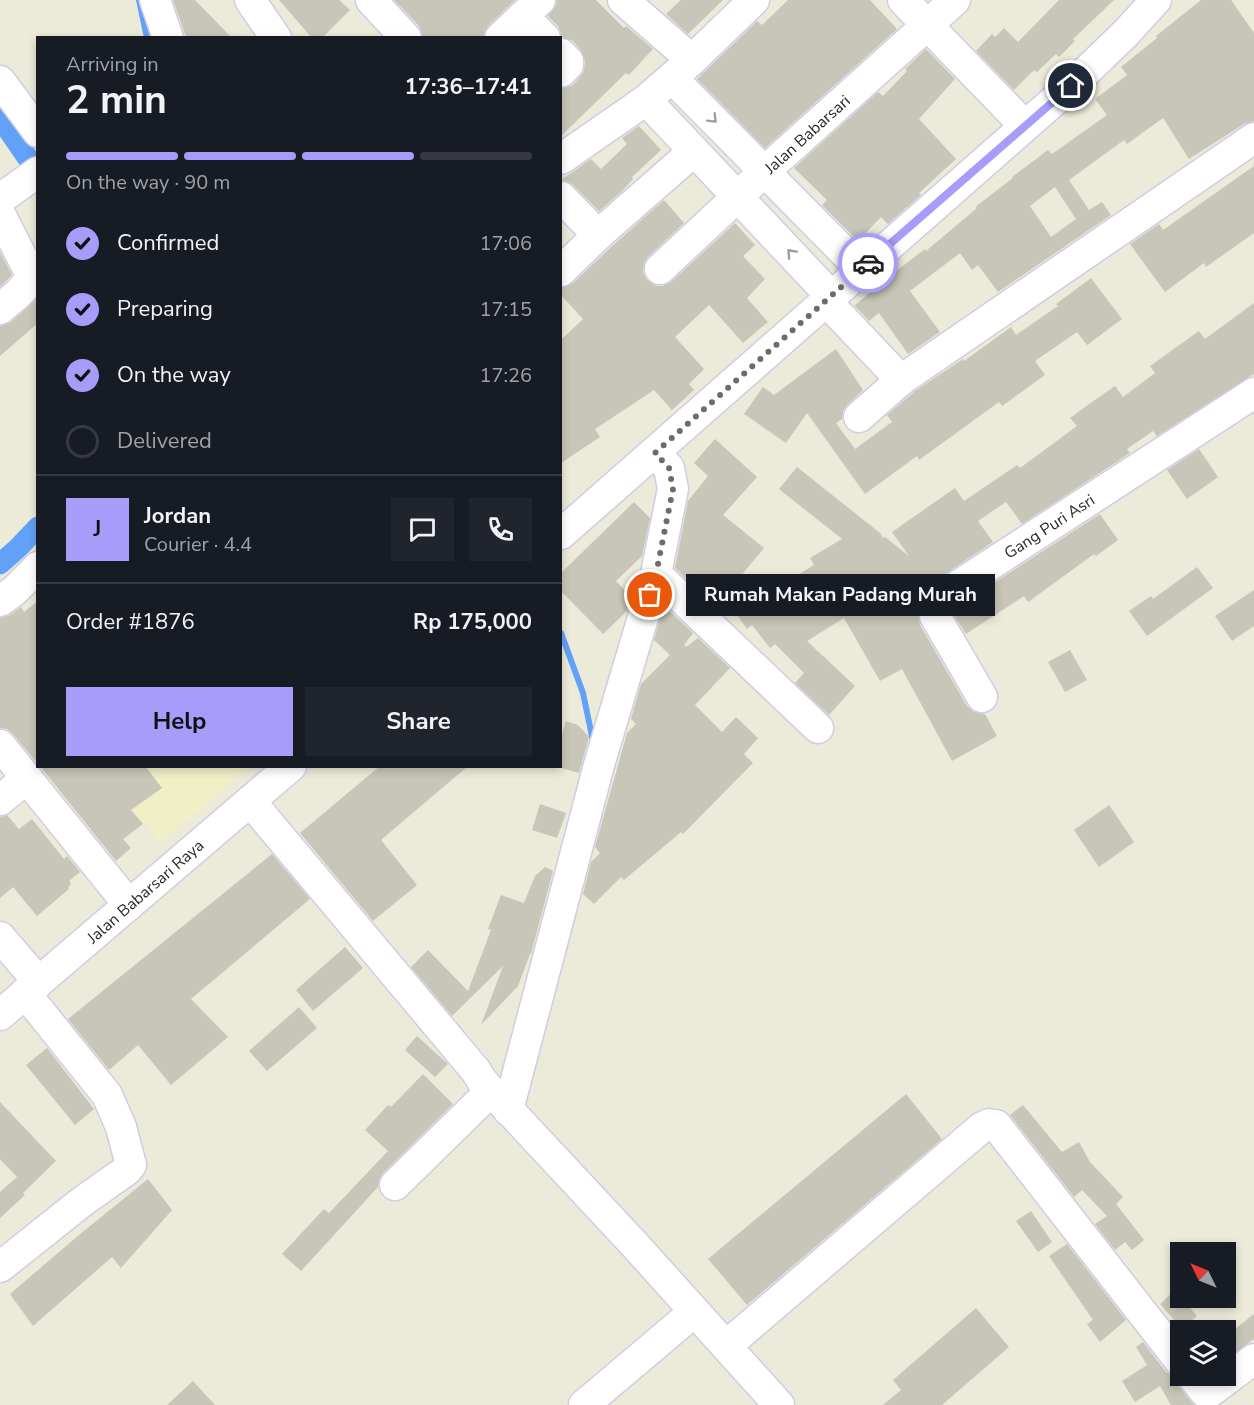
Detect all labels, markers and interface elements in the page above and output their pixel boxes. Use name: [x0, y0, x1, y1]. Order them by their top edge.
text: Arriving in: [66, 51, 159, 78]
pin: [1045, 60, 1096, 111]
icon: home: [1054, 69, 1087, 102]
text: 17:36–17:41: [404, 72, 532, 102]
text: 2 min: [66, 74, 167, 127]
street label: Jalan Babarsari: [759, 90, 855, 180]
one-way arrow: [706, 112, 717, 123]
text: On the way · 90 m: [66, 169, 230, 196]
icon: check: [66, 227, 99, 260]
text: Confirmed: [117, 228, 219, 258]
text: 17:06: [479, 230, 532, 257]
courier: [838, 233, 898, 293]
icon: car: [852, 247, 885, 280]
one-way arrow: [787, 250, 798, 260]
icon: check: [66, 293, 99, 326]
text: Preparing: [117, 294, 213, 324]
text: 17:15: [479, 296, 532, 323]
icon: check: [66, 359, 99, 392]
text: On the way: [117, 360, 231, 390]
text: 17:26: [479, 362, 532, 389]
text: Delivered: [117, 426, 212, 456]
street label: Gang Puri Asri: [1000, 489, 1099, 564]
button: chat: [391, 498, 454, 561]
button: phone: [469, 498, 532, 561]
text: Jordan: [144, 501, 211, 531]
text: J: [94, 514, 101, 544]
text: Courier · 4.4: [144, 531, 252, 558]
pin: [624, 569, 675, 620]
callout: Rumah Makan Padang Murah: [686, 574, 995, 616]
icon: bag: [633, 578, 666, 611]
text: Rumah Makan Padang Murah: [704, 581, 977, 608]
text: Order #1876: [66, 607, 195, 637]
text: Rp 175,000: [413, 607, 532, 637]
button: Help: [66, 687, 293, 756]
button: Share: [305, 687, 532, 756]
street label: Jalan Babarsari Raya: [82, 835, 209, 949]
north arrow: [1170, 1242, 1236, 1308]
map controls: [1170, 1242, 1236, 1386]
button: layers: [1170, 1320, 1236, 1386]

